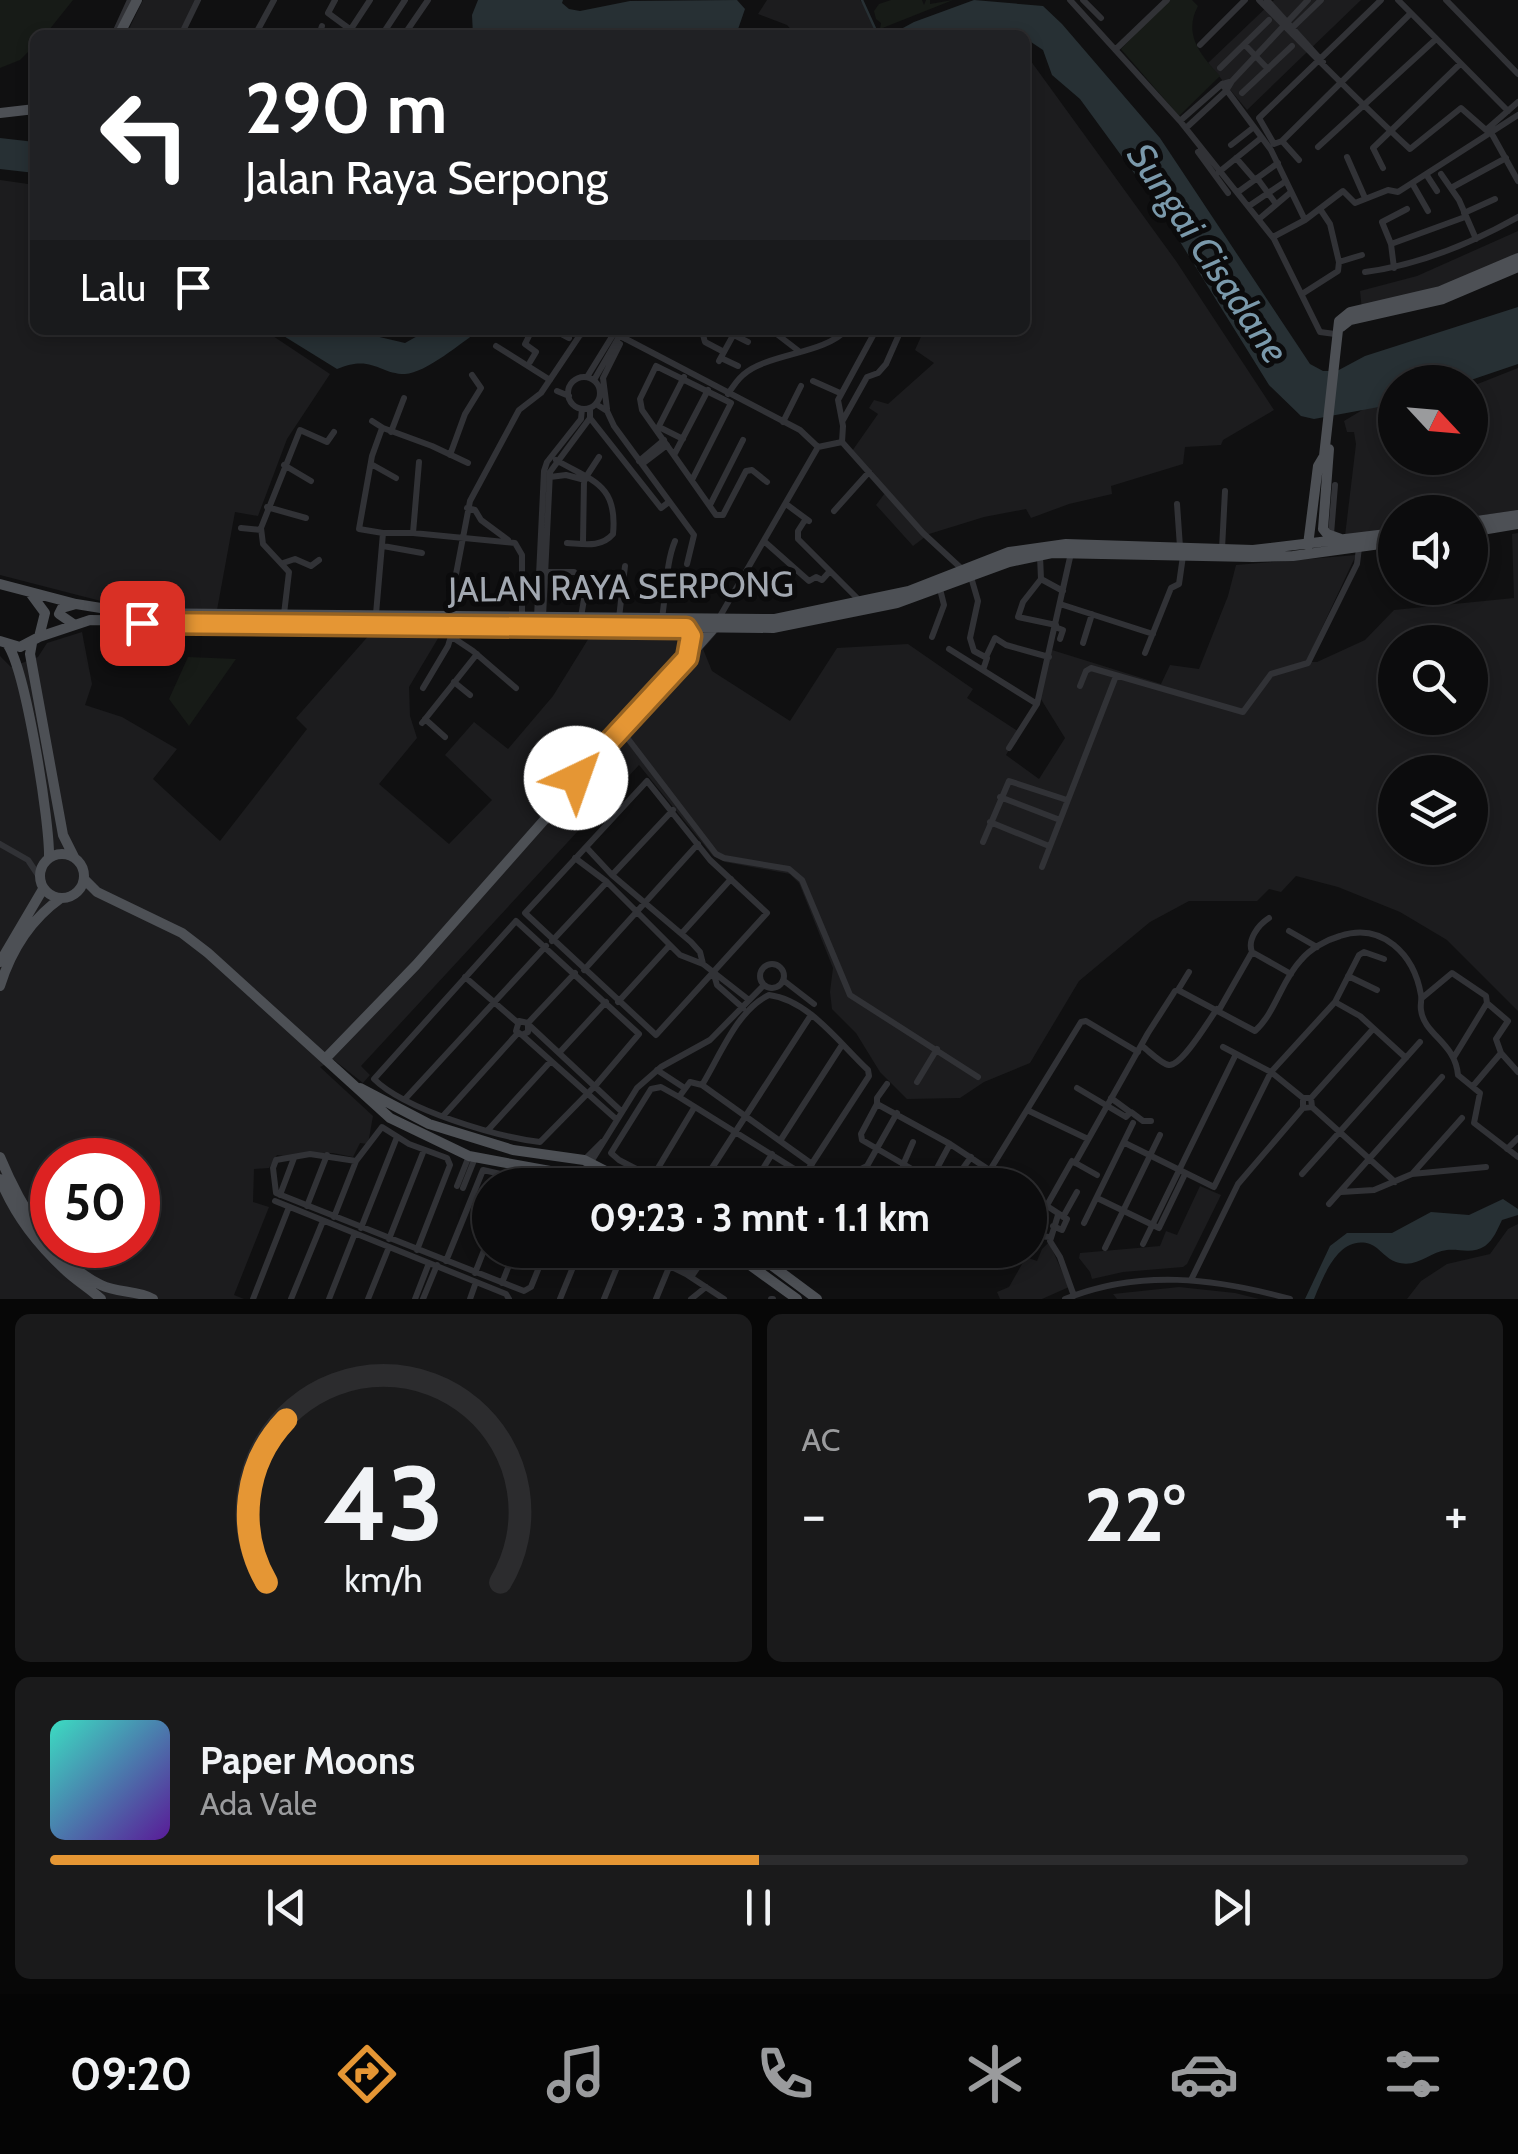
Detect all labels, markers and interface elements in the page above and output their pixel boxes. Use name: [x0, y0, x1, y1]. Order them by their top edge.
text: 290 m: [245, 65, 447, 151]
icon: left: [80, 70, 210, 200]
water label: Sungai Cisadane: [1118, 134, 1299, 372]
text: Jalan Raya Serpong: [245, 151, 608, 205]
icon: arrive: [166, 260, 221, 315]
text: Lalu: [80, 264, 146, 311]
north arrow: [1378, 365, 1488, 475]
map controls: [1378, 365, 1488, 865]
button: sound: [1378, 495, 1488, 605]
street label: JALAN RAYA SERPONG: [447, 562, 794, 611]
pin: [100, 581, 185, 666]
icon: arrive: [115, 596, 170, 651]
button: search: [1378, 625, 1488, 735]
position arrow: [524, 726, 628, 830]
button: layers: [1378, 755, 1488, 865]
speed limit sign: 50: [30, 1138, 160, 1268]
text: 09:23 · 3 mnt · 1.1 km: [589, 1194, 930, 1241]
text: AC: [802, 1420, 841, 1459]
text: 43: [323, 1440, 444, 1566]
text: 22°: [1084, 1469, 1185, 1560]
text: −: [802, 1481, 826, 1548]
text: +: [1444, 1481, 1468, 1548]
text: km/h: [344, 1558, 422, 1601]
text: Paper Moons: [200, 1737, 415, 1784]
text: Ada Vale: [200, 1784, 317, 1823]
icon: previous: [259, 1880, 314, 1935]
icon: pause: [731, 1880, 786, 1935]
icon: next: [1204, 1880, 1259, 1935]
icon: directions: [332, 2039, 402, 2109]
icon: music: [541, 2039, 611, 2109]
icon: phone: [750, 2039, 820, 2109]
icon: climate: [960, 2039, 1030, 2109]
icon: car: [1169, 2039, 1239, 2109]
icon: filters: [1378, 2039, 1448, 2109]
text: 09:20: [70, 2047, 192, 2101]

